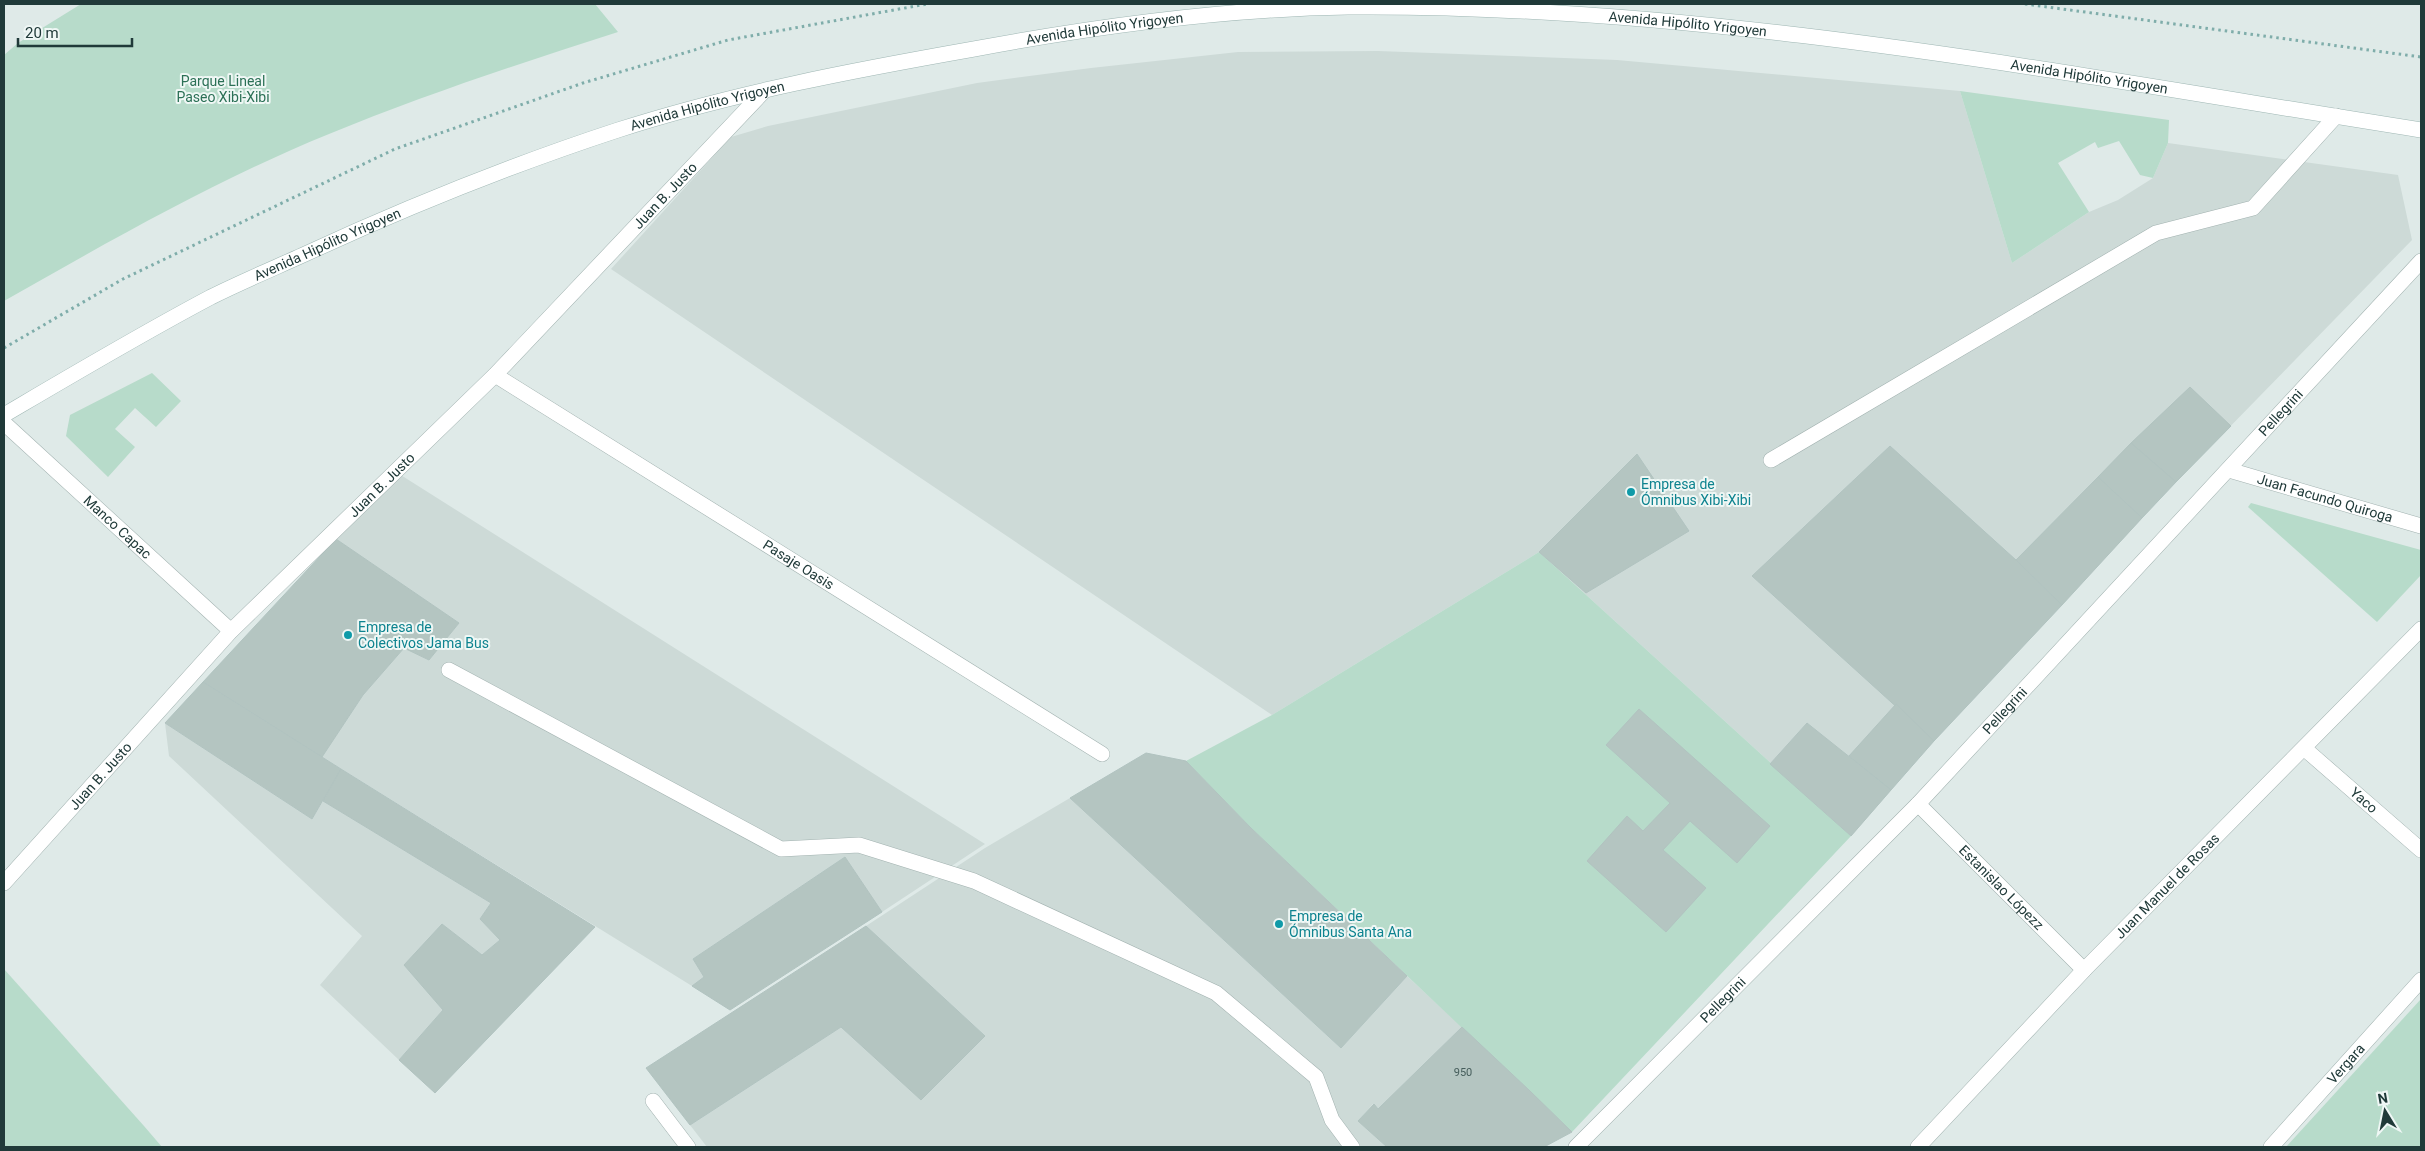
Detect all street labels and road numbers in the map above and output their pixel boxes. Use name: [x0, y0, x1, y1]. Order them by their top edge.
street label: Avenida Hipólito Yrigoyen: [1608, 8, 1768, 39]
street label: Avenida Hipólito Yrigoyen: [1024, 10, 1184, 48]
street label: Avenida Hipólito Yrigoyen: [2010, 56, 2169, 97]
street label: Avenida Hipólito Yrigoyen: [628, 78, 786, 134]
street label: Juan B. Justo: [630, 159, 700, 232]
street label: Avenida Hipólito Yrigoyen: [251, 205, 403, 284]
street label: Pellegrini: [2255, 386, 2306, 439]
street label: Juan B. Justo: [345, 449, 418, 520]
street label: Juan Facundo Quiroga: [2255, 471, 2395, 525]
street label: Manco Capac: [80, 492, 155, 562]
street label: Pasaje Oasis: [760, 536, 837, 593]
street label: Pellegrini: [1979, 684, 2030, 737]
street label: Juan B. Justo: [66, 739, 135, 813]
street label: Yaco: [2347, 784, 2381, 816]
street label: Juan Manuel de Rosas: [2112, 830, 2223, 942]
street label: Estanislao Lópezz: [1956, 842, 2047, 933]
street label: Pellegrini: [1697, 974, 1749, 1026]
street label: Vergara: [2324, 1040, 2368, 1087]

